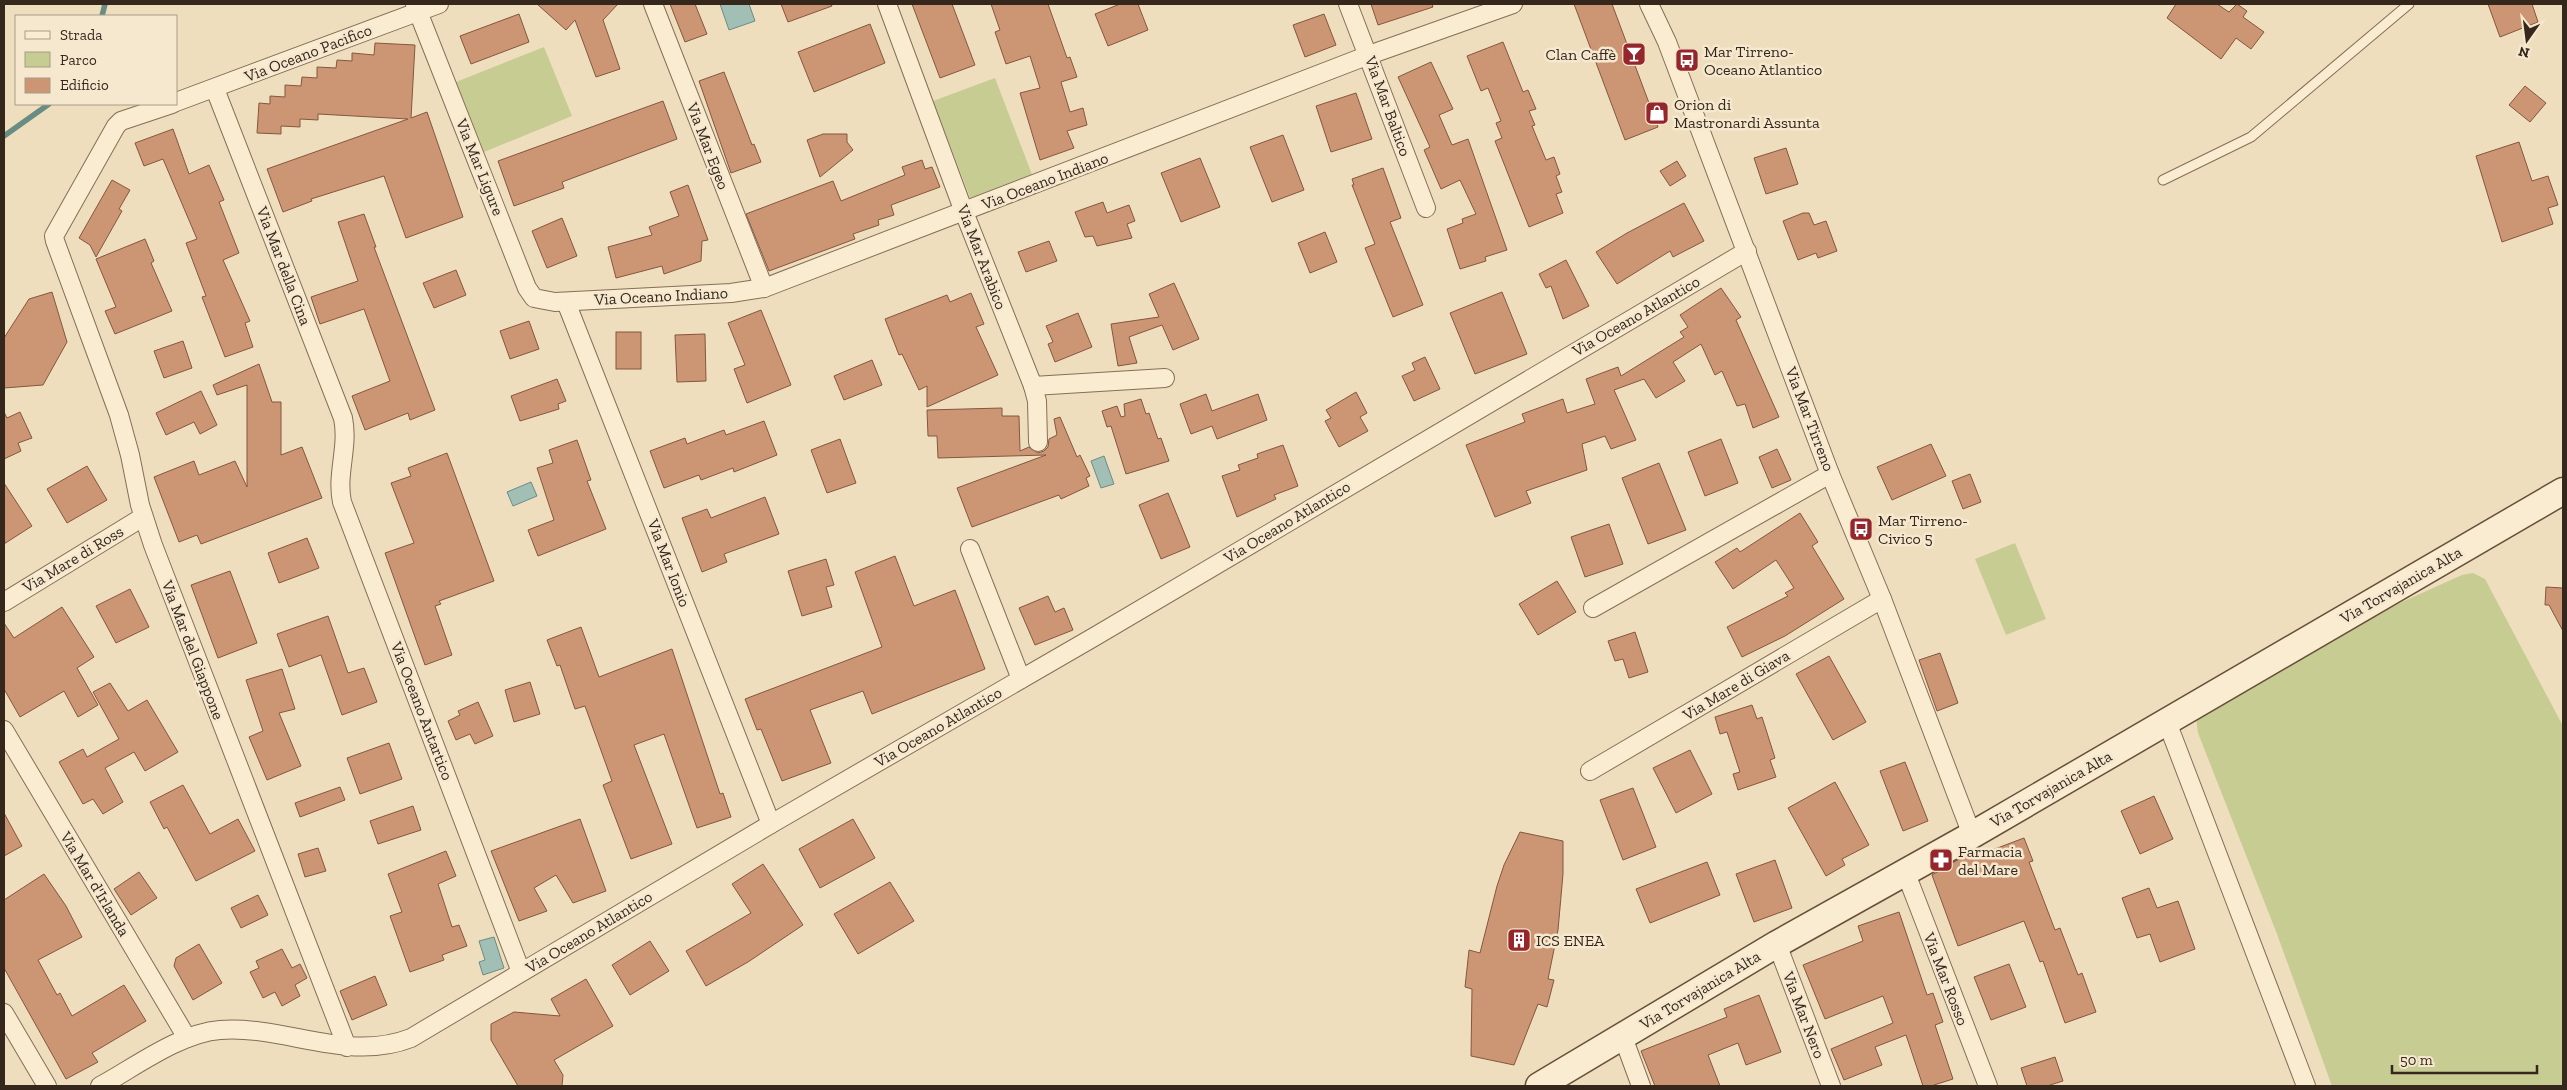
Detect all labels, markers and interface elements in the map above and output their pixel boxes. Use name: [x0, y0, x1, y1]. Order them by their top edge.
legend: [15, 15, 178, 105]
north arrow: [2502, 15, 2552, 65]
street label: Via Oceano Pacifico: [241, 20, 374, 86]
text: Strada: [60, 26, 103, 44]
bar icon: Clan Caffè: [1621, 41, 1647, 67]
place label: Mar Tirreno- Oceano Atlantico: [1704, 42, 1822, 79]
text: N: [2516, 43, 2531, 62]
place label: Clan Caffè: [1546, 45, 1616, 64]
bus stop icon: Mar Tirreno- Oceano Atlantico: [1674, 47, 1700, 73]
text: Parco: [60, 51, 97, 69]
street label: Via Mar Baltico: [1361, 52, 1415, 159]
text: Edificio: [60, 76, 109, 94]
place label: Orion di Mastronardi Assunta: [1674, 95, 1820, 132]
street label: Via Mar Egeo: [682, 99, 733, 192]
shop icon: Orion di Mastronardi Assunta: [1644, 100, 1670, 126]
street label: Via Mar Ligure: [452, 115, 508, 218]
street label: Via Oceano Indiano: [978, 148, 1111, 214]
street label: Via Mar Arabico: [953, 201, 1011, 312]
street label: Via Mar della Cina: [252, 203, 315, 328]
street label: Via Oceano Atlantico: [1568, 272, 1703, 361]
street label: Via Oceano Indiano: [593, 283, 728, 309]
street label: Via Mar Tirreno: [1781, 363, 1839, 474]
street label: Via Oceano Atlantico: [1220, 477, 1354, 568]
place label: Mar Tirreno- Civico 5: [1878, 511, 1968, 548]
street label: Via Mar Ionio: [643, 515, 694, 610]
bus stop icon: Mar Tirreno- Civico 5: [1848, 516, 1874, 542]
street label: Via Mare di Ross: [18, 521, 127, 597]
street label: Via Torvajanica Alta: [2336, 542, 2465, 628]
street label: Via Mar del Giappone: [157, 577, 228, 722]
street label: Via Oceano Antartico: [386, 638, 457, 783]
street label: Via Mare di Giava: [1678, 646, 1793, 725]
street label: Via Oceano Atlantico: [870, 683, 1005, 772]
street label: Via Torvajanica Alta: [1986, 746, 2115, 832]
street label: Via Mar d'Irlanda: [56, 827, 134, 940]
place label: Farmacia del Mare: [1958, 842, 2023, 879]
pharmacy icon: Farmacia del Mare: [1928, 847, 1954, 873]
street label: Via Oceano Atlantico: [522, 887, 656, 978]
building icon: ICS ENEA: [1506, 927, 1532, 953]
street label: Via Mar Rosso: [1919, 929, 1972, 1028]
place label: ICS ENEA: [1536, 931, 1605, 950]
street label: Via Torvajanica Alta: [1635, 946, 1764, 1034]
street label: Via Mar Nero: [1778, 968, 1829, 1061]
scale bar: [2392, 1042, 2537, 1074]
text: 50 m: [2400, 1051, 2433, 1069]

